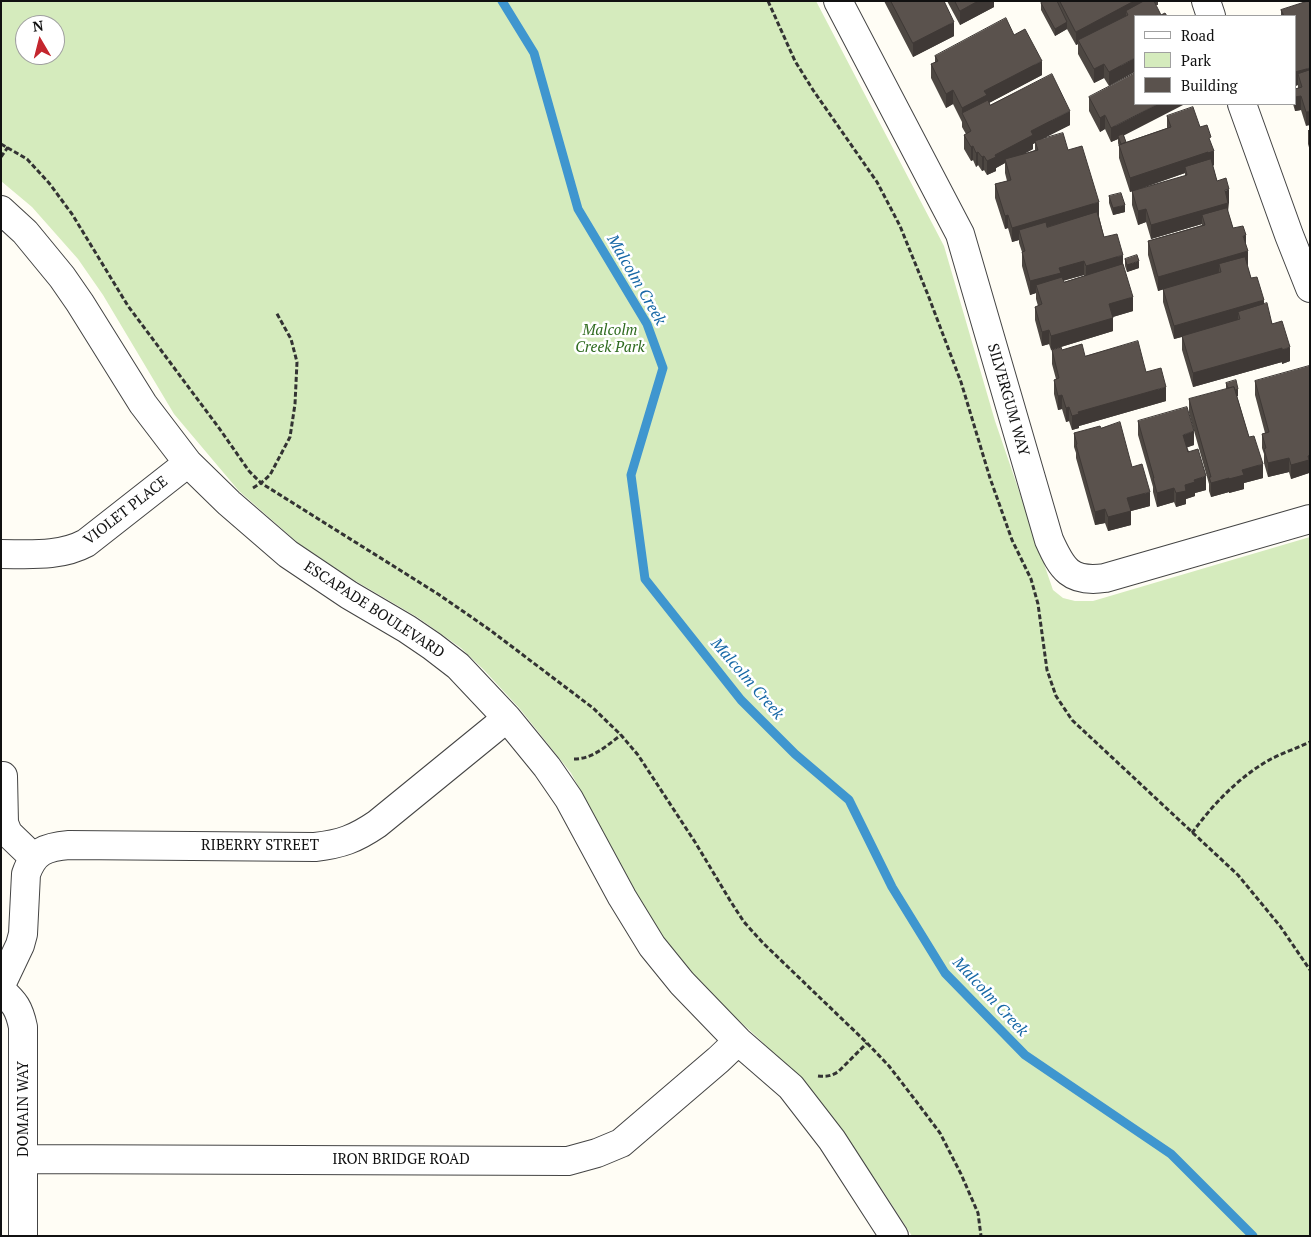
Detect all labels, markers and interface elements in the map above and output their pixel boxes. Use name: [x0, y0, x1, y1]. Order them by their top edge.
north arrow: [15, 15, 65, 65]
text: N: [31, 15, 45, 36]
legend: [1134, 15, 1296, 105]
text: Road: [1181, 25, 1214, 45]
text: Park: [1181, 50, 1211, 70]
text: Building: [1181, 75, 1238, 95]
water label: Malcolm Creek: [602, 231, 670, 329]
park label: Malcolm Creek Park: [575, 322, 645, 357]
street label: SILVERGUM WAY: [983, 342, 1033, 458]
street label: VIOLET PLACE: [80, 473, 172, 549]
street label: ESCAPADE BOULEVARD: [300, 558, 448, 662]
water label: Malcolm Creek: [707, 634, 787, 724]
street label: RIBERRY STREET: [201, 837, 319, 855]
water label: Malcolm Creek: [948, 953, 1032, 1041]
street label: DOMAIN WAY: [15, 1061, 33, 1157]
street label: IRON BRIDGE ROAD: [332, 1151, 470, 1169]

